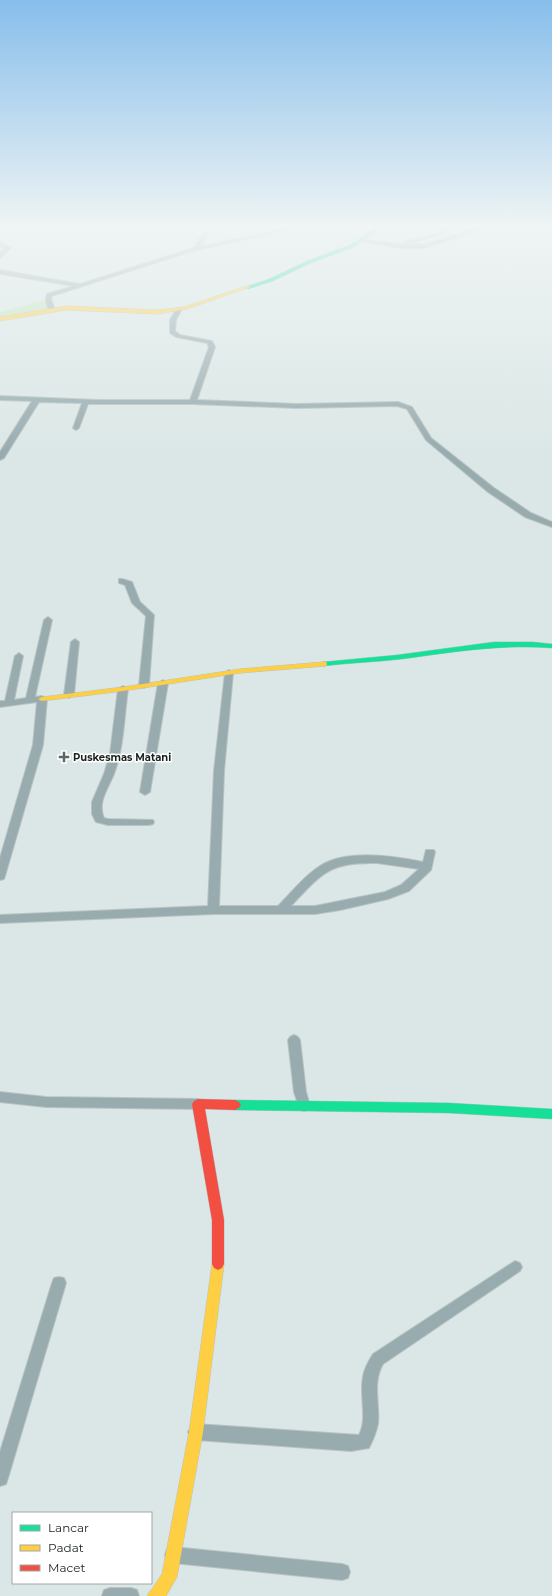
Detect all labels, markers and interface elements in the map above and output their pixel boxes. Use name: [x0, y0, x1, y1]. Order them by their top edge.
marker: Puskesmas Matani: [58, 751, 70, 763]
place label: Puskesmas Matani: [73, 751, 171, 764]
legend: [12, 1512, 152, 1584]
text: Lancar: [48, 1520, 89, 1535]
text: Padat: [48, 1540, 84, 1555]
text: Macet: [48, 1560, 85, 1575]

